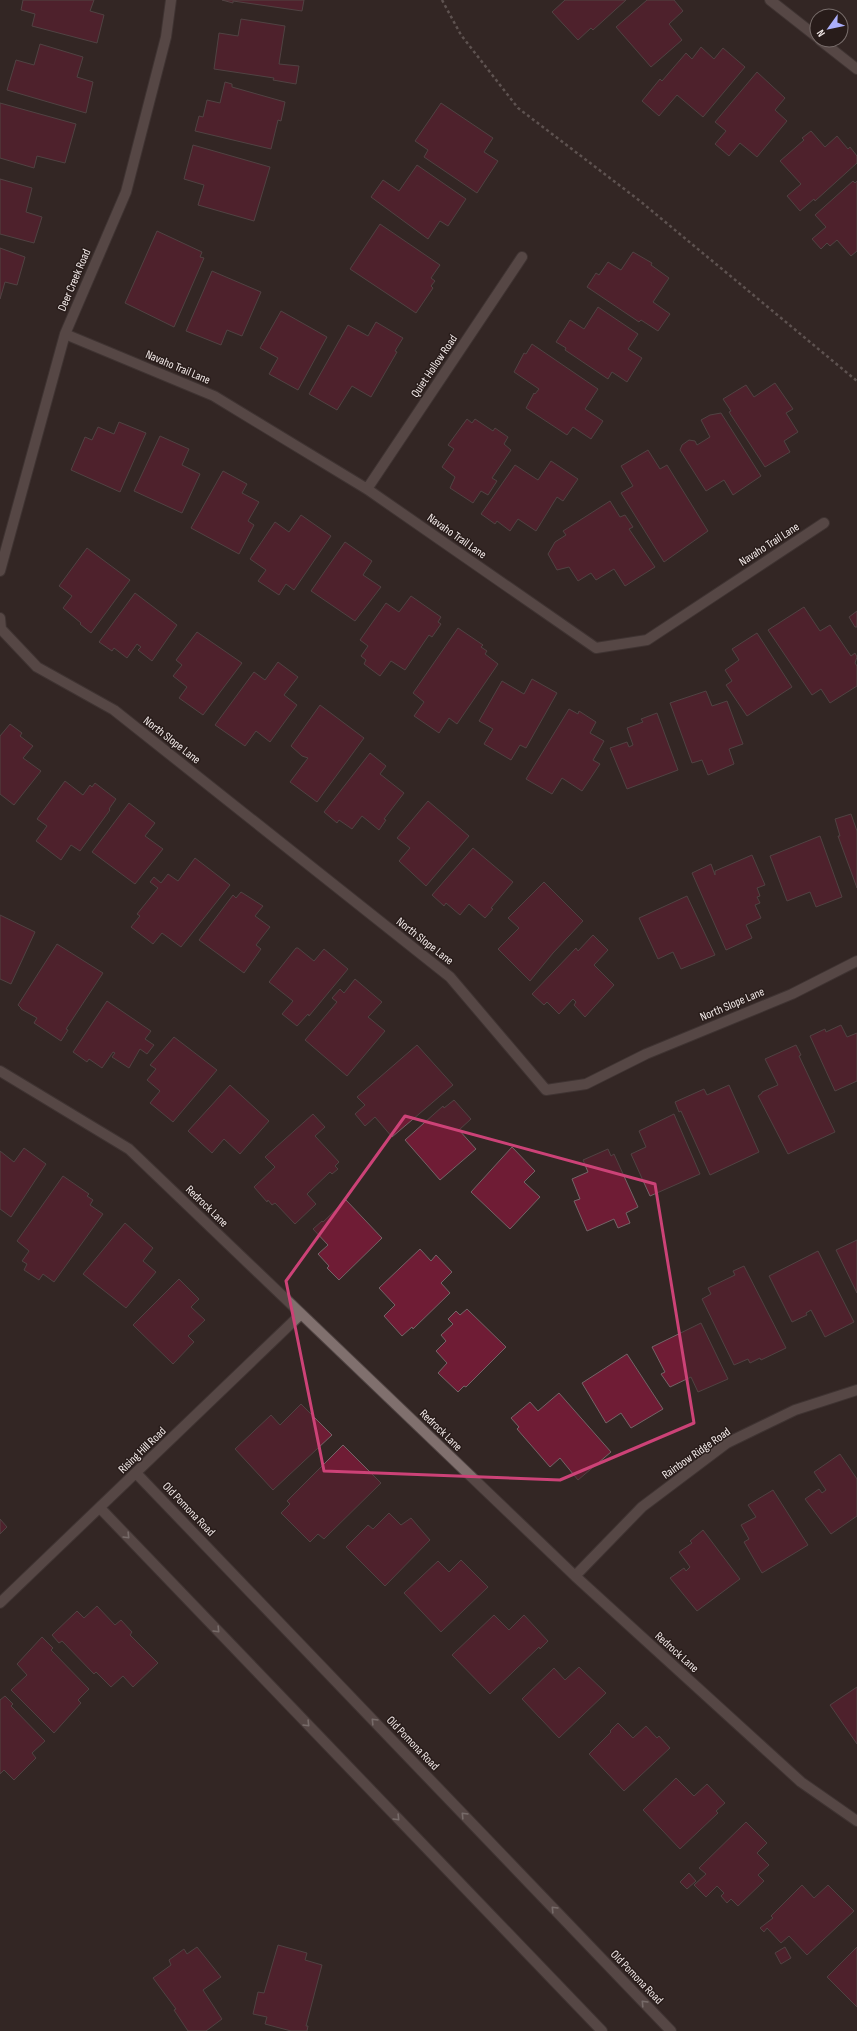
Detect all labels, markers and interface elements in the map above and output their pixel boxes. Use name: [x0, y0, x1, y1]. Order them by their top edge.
north arrow: [809, 8, 849, 48]
text: N: [814, 27, 828, 39]
street label: Deer Creek Road: [55, 247, 94, 314]
street label: Quiet Hollow Road: [408, 332, 461, 401]
street label: Navaho Trail Lane: [143, 347, 213, 388]
street label: Navaho Trail Lane: [424, 510, 489, 562]
street label: Navaho Trail Lane: [736, 519, 802, 570]
street label: North Slope Lane: [140, 713, 203, 767]
street label: North Slope Lane: [393, 914, 456, 968]
street label: North Slope Lane: [698, 984, 767, 1025]
street label: Redrock Lane: [182, 1182, 231, 1231]
street label: Redrock Lane: [416, 1406, 465, 1455]
street label: Rising Hill Road: [115, 1424, 169, 1477]
street label: Rainbow Ridge Road: [659, 1424, 733, 1483]
street label: Old Pomona Road: [159, 1479, 218, 1540]
one-way arrow: [123, 1531, 130, 1539]
one-way arrow: [213, 1625, 220, 1633]
street label: Redrock Lane: [652, 1629, 702, 1676]
street label: Old Pomona Road: [383, 1713, 442, 1774]
one-way arrow: [371, 1718, 379, 1726]
one-way arrow: [303, 1719, 310, 1727]
one-way arrow: [461, 1812, 469, 1820]
one-way arrow: [392, 1813, 400, 1821]
one-way arrow: [551, 1906, 559, 1914]
street label: Old Pomona Road: [607, 1947, 666, 2008]
one-way arrow: [641, 2000, 649, 2008]

